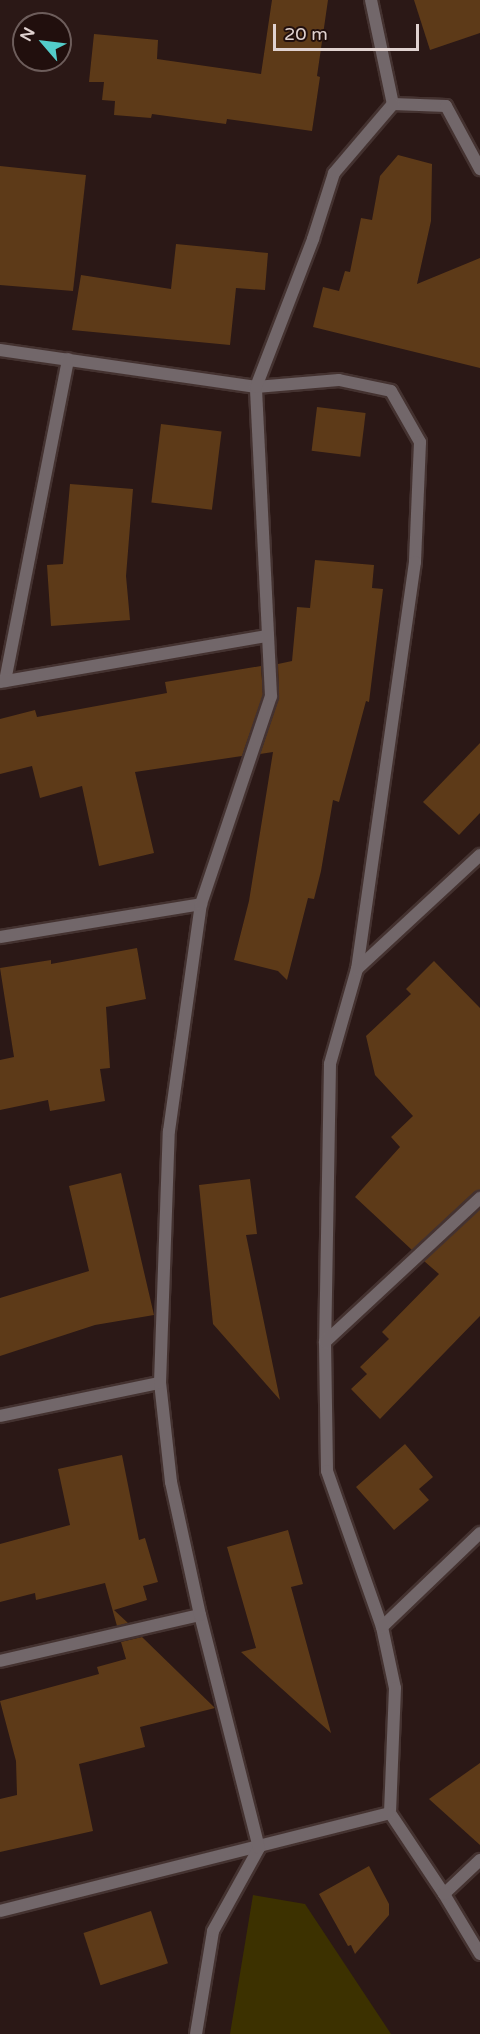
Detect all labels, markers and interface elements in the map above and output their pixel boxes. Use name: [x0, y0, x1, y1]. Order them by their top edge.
north arrow: [12, 12, 72, 72]
scale bar: [276, 12, 422, 50]
text: 20 m: [284, 23, 328, 45]
text: N: [16, 24, 40, 45]

